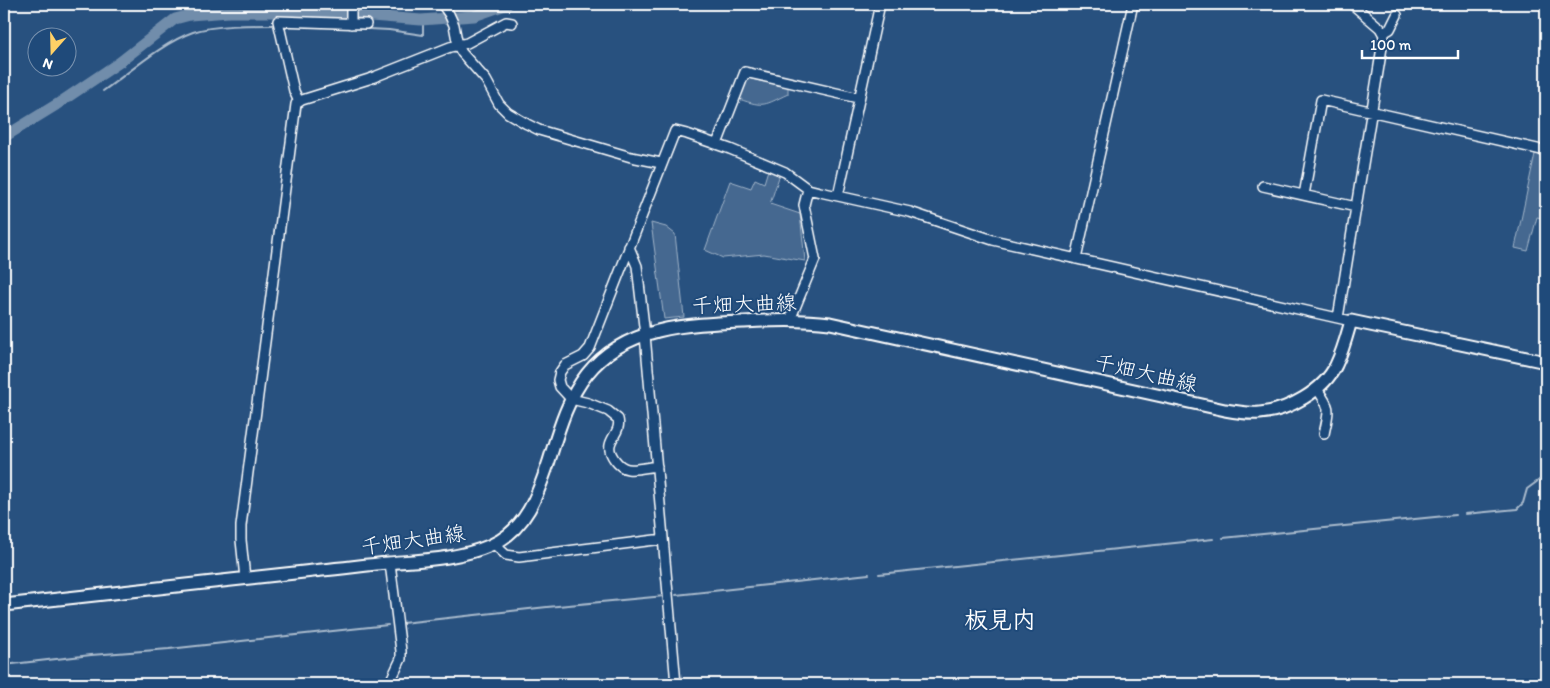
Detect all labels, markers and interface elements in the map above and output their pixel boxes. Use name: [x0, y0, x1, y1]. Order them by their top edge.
north arrow: [28, 28, 78, 78]
scale bar: [1362, 28, 1459, 60]
text: 100 m: [1370, 36, 1412, 54]
text: N: [40, 54, 55, 73]
street label: 千畑大曲線: [691, 289, 797, 318]
street label: 千畑大曲線: [1092, 349, 1200, 397]
street label: 千畑大曲線: [359, 520, 467, 559]
district label: 板見内: [964, 605, 1036, 634]

